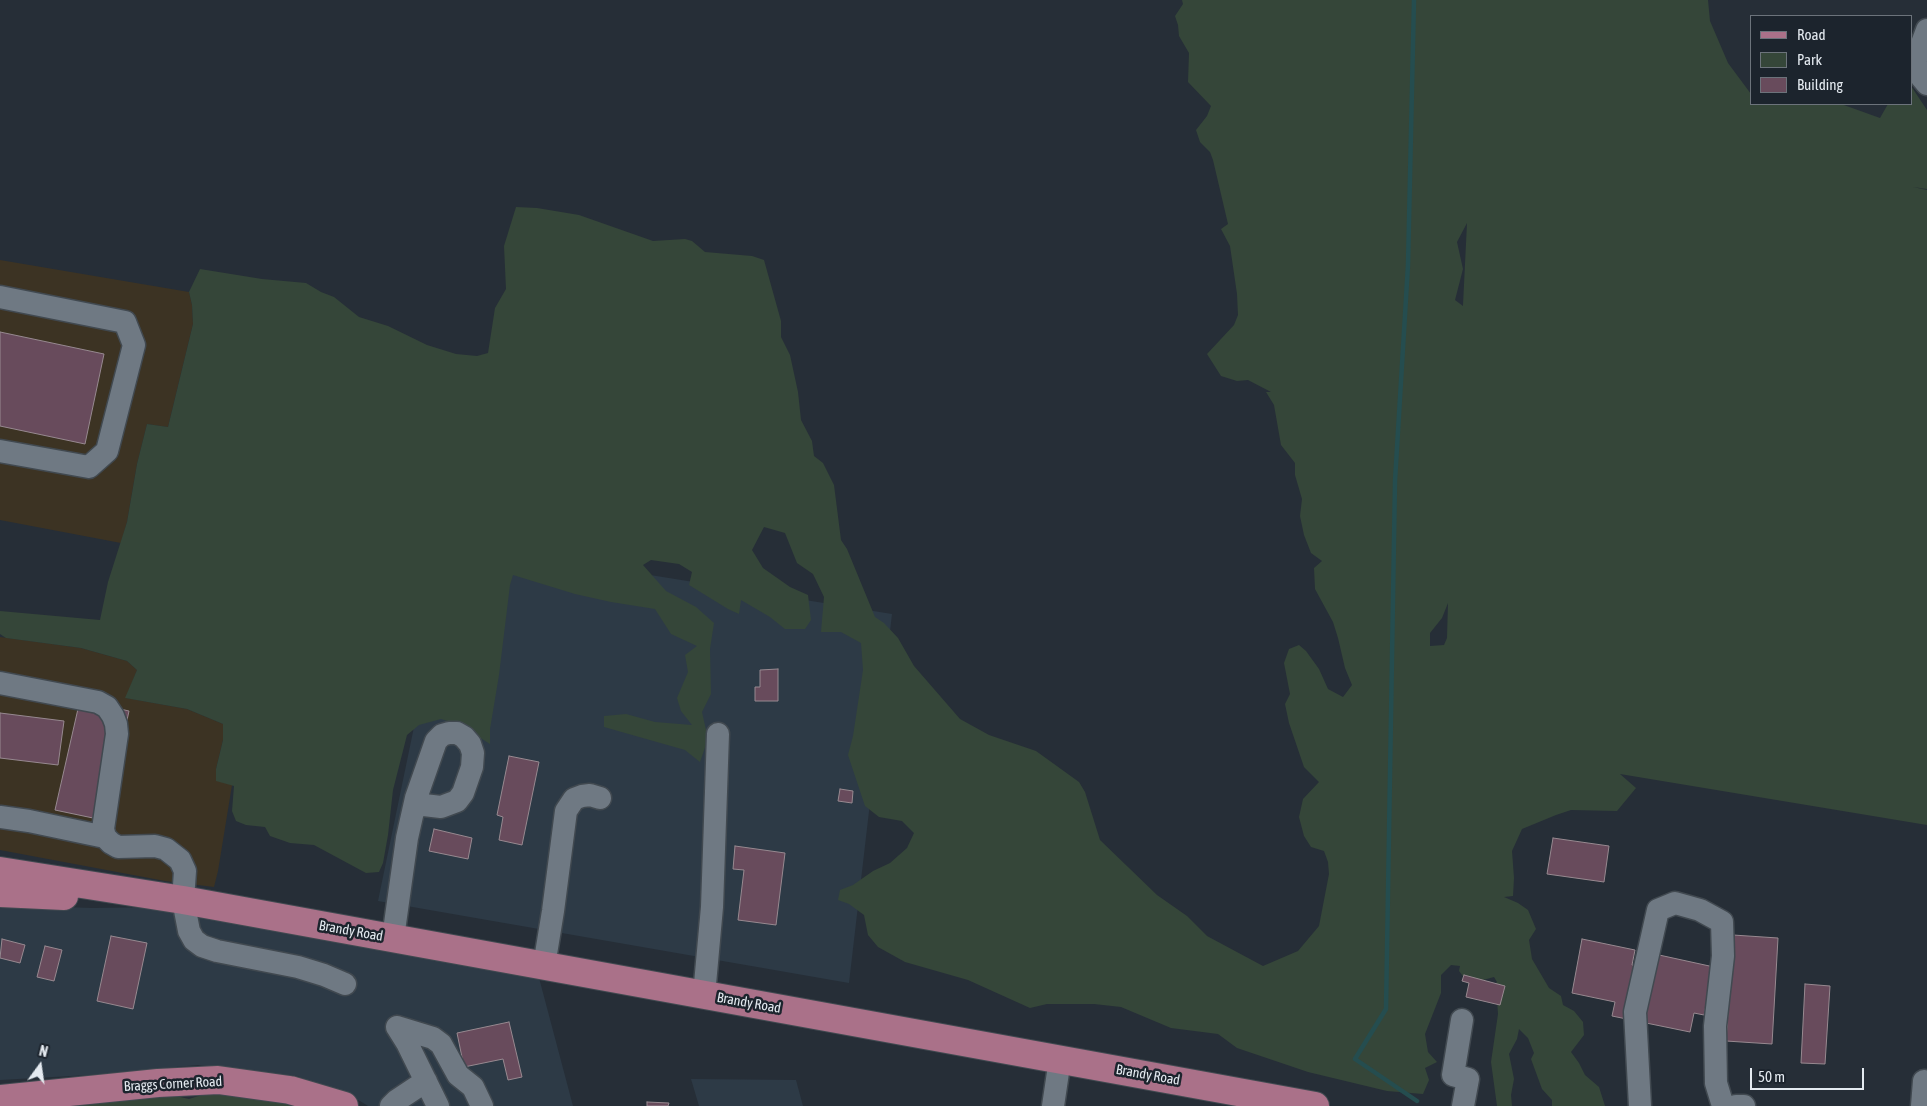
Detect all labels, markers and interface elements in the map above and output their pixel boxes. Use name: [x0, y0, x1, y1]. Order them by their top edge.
legend: [1750, 15, 1912, 105]
text: Road: [1797, 26, 1826, 43]
text: Park: [1797, 51, 1822, 68]
text: Building: [1797, 76, 1843, 93]
street label: Brandy Road: [318, 917, 384, 945]
street label: Brandy Road: [716, 989, 782, 1017]
north arrow: [15, 1041, 65, 1091]
text: N: [38, 1043, 50, 1060]
scale bar: [1752, 1058, 1866, 1090]
street label: Brandy Road: [1115, 1061, 1181, 1089]
text: 50 m: [1758, 1068, 1785, 1085]
street label: Braggs Corner Road: [123, 1073, 223, 1095]

